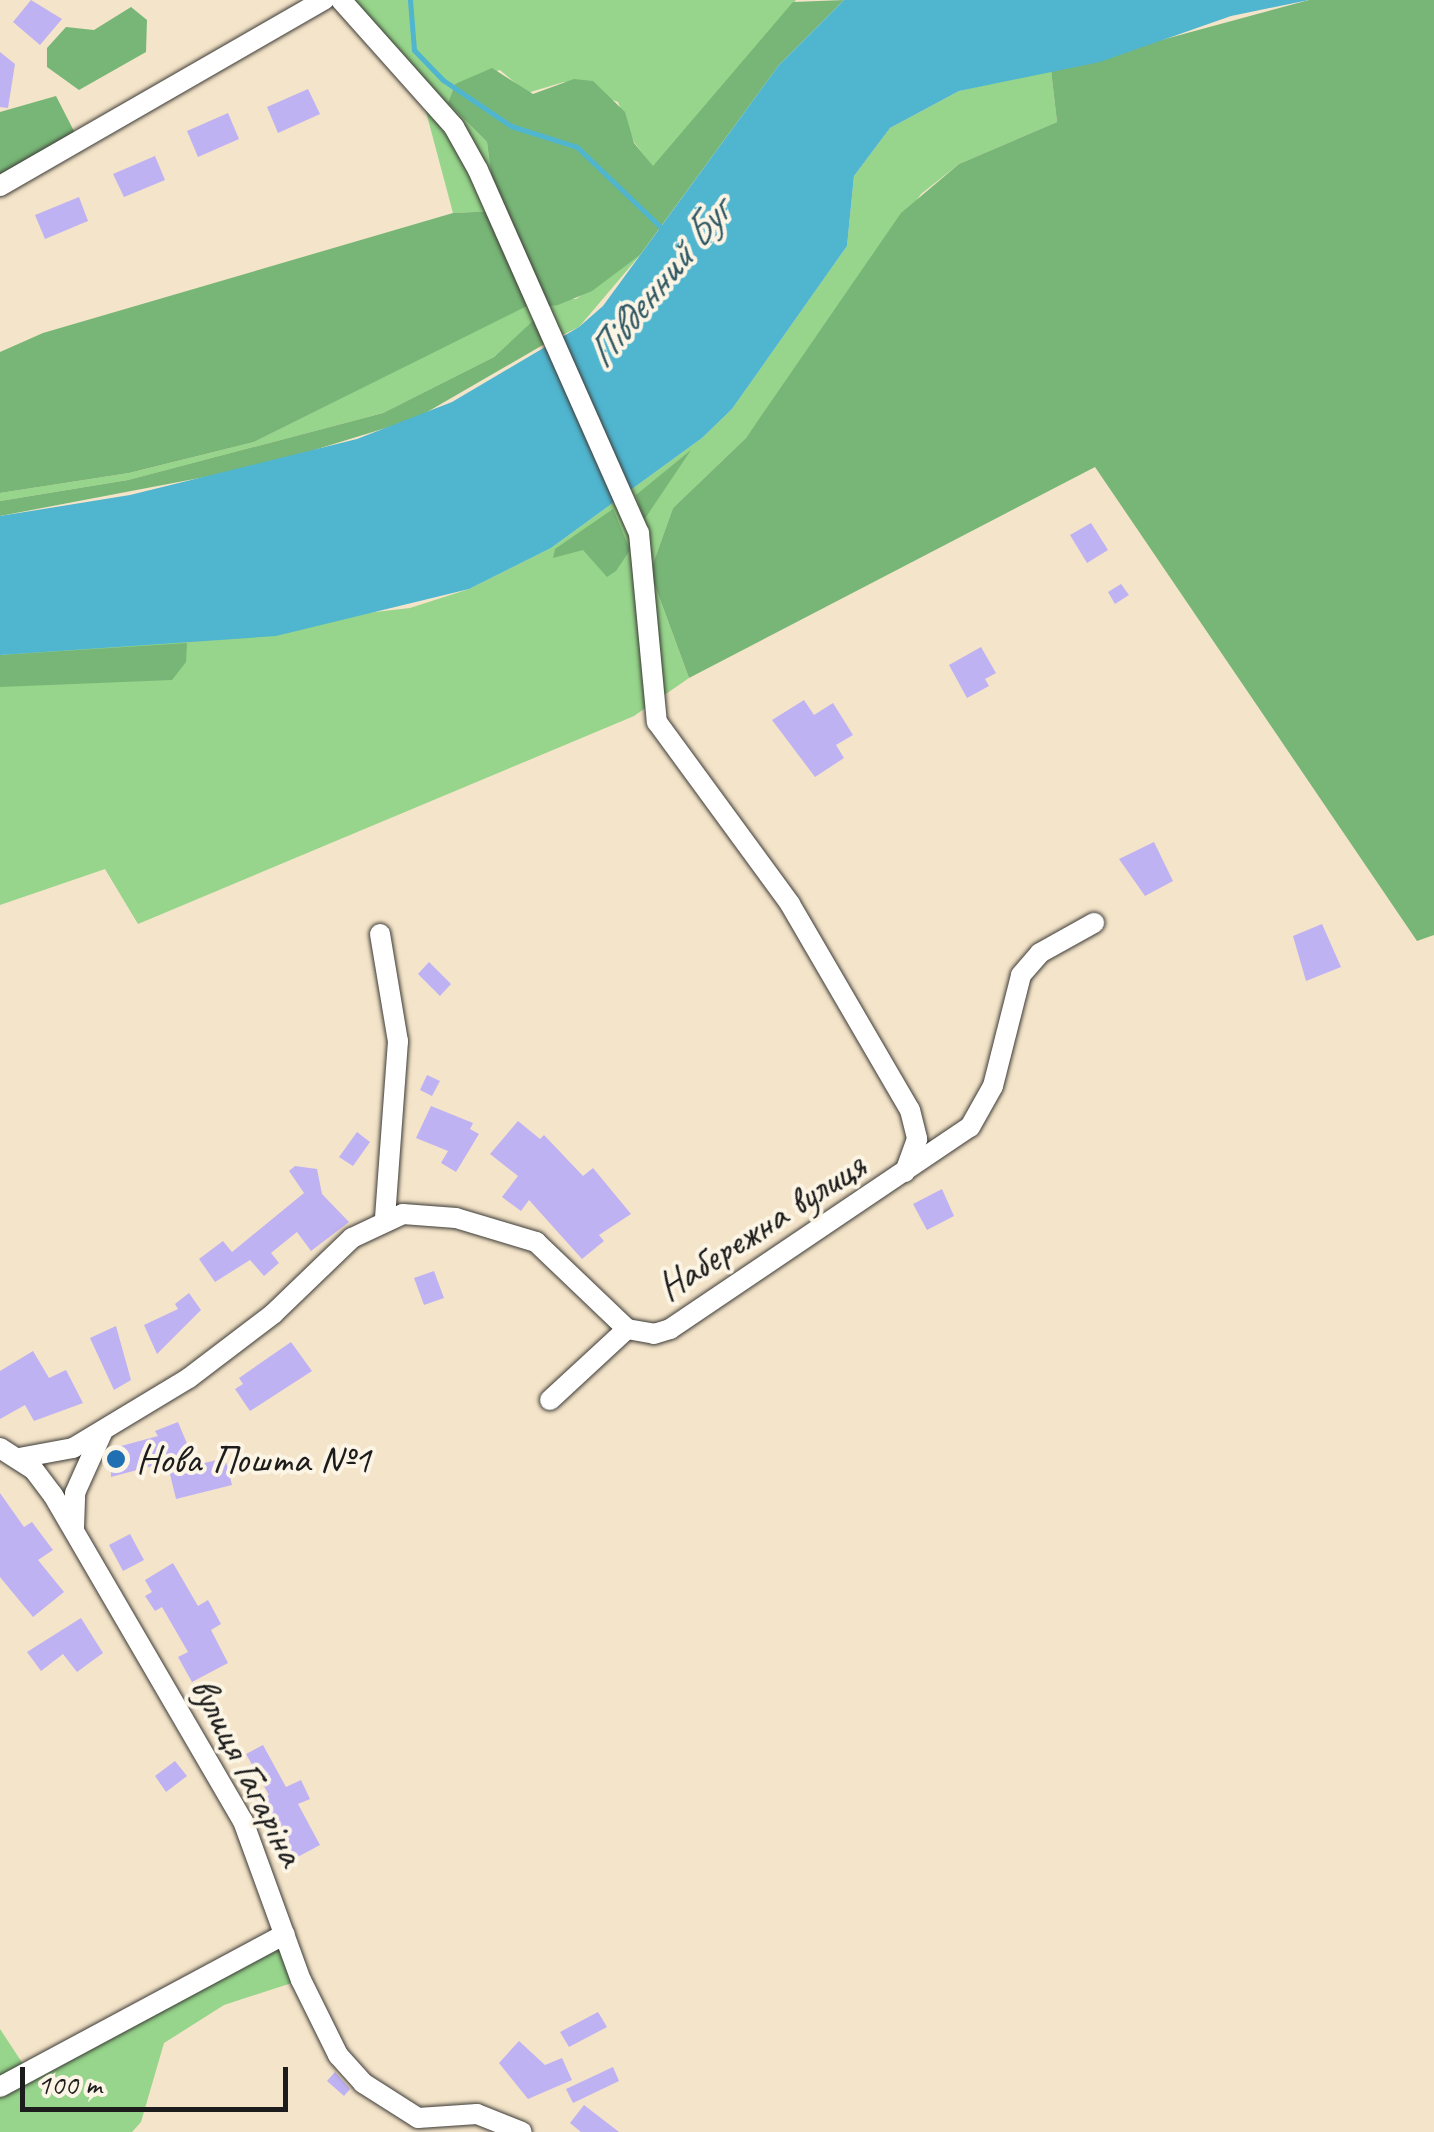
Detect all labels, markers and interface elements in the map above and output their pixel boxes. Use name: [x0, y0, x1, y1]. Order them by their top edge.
water label: Південний Буг: [575, 190, 741, 378]
street label: Набережна вулиця: [647, 1141, 875, 1311]
place label: Нова Пошта №1: [136, 1435, 373, 1483]
marker: Нова Пошта №1: [105, 1448, 127, 1470]
street label: вулиця Гагаріна: [180, 1669, 316, 1873]
scale bar: [25, 2047, 292, 2109]
text: 100 m: [37, 2065, 102, 2103]

